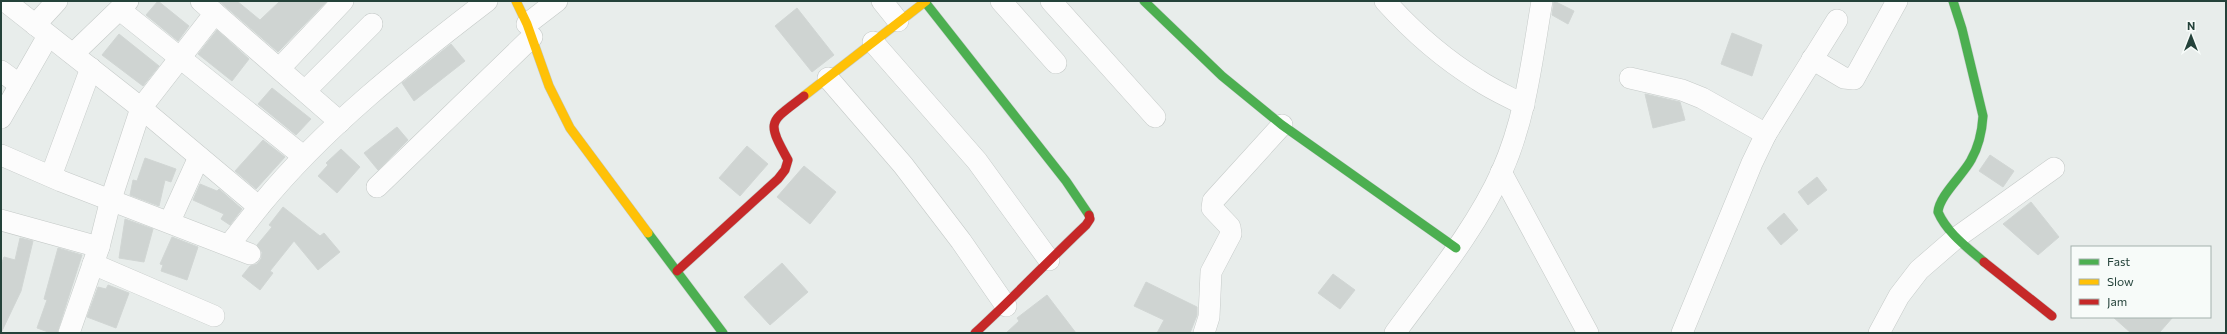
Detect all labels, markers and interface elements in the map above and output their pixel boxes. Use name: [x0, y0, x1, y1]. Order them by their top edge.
north arrow: [2171, 16, 2211, 56]
text: N: [2187, 19, 2195, 32]
legend: [2071, 246, 2211, 318]
text: Fast: [2107, 254, 2130, 268]
text: Slow: [2107, 274, 2134, 288]
text: Jam: [2107, 294, 2127, 309]

